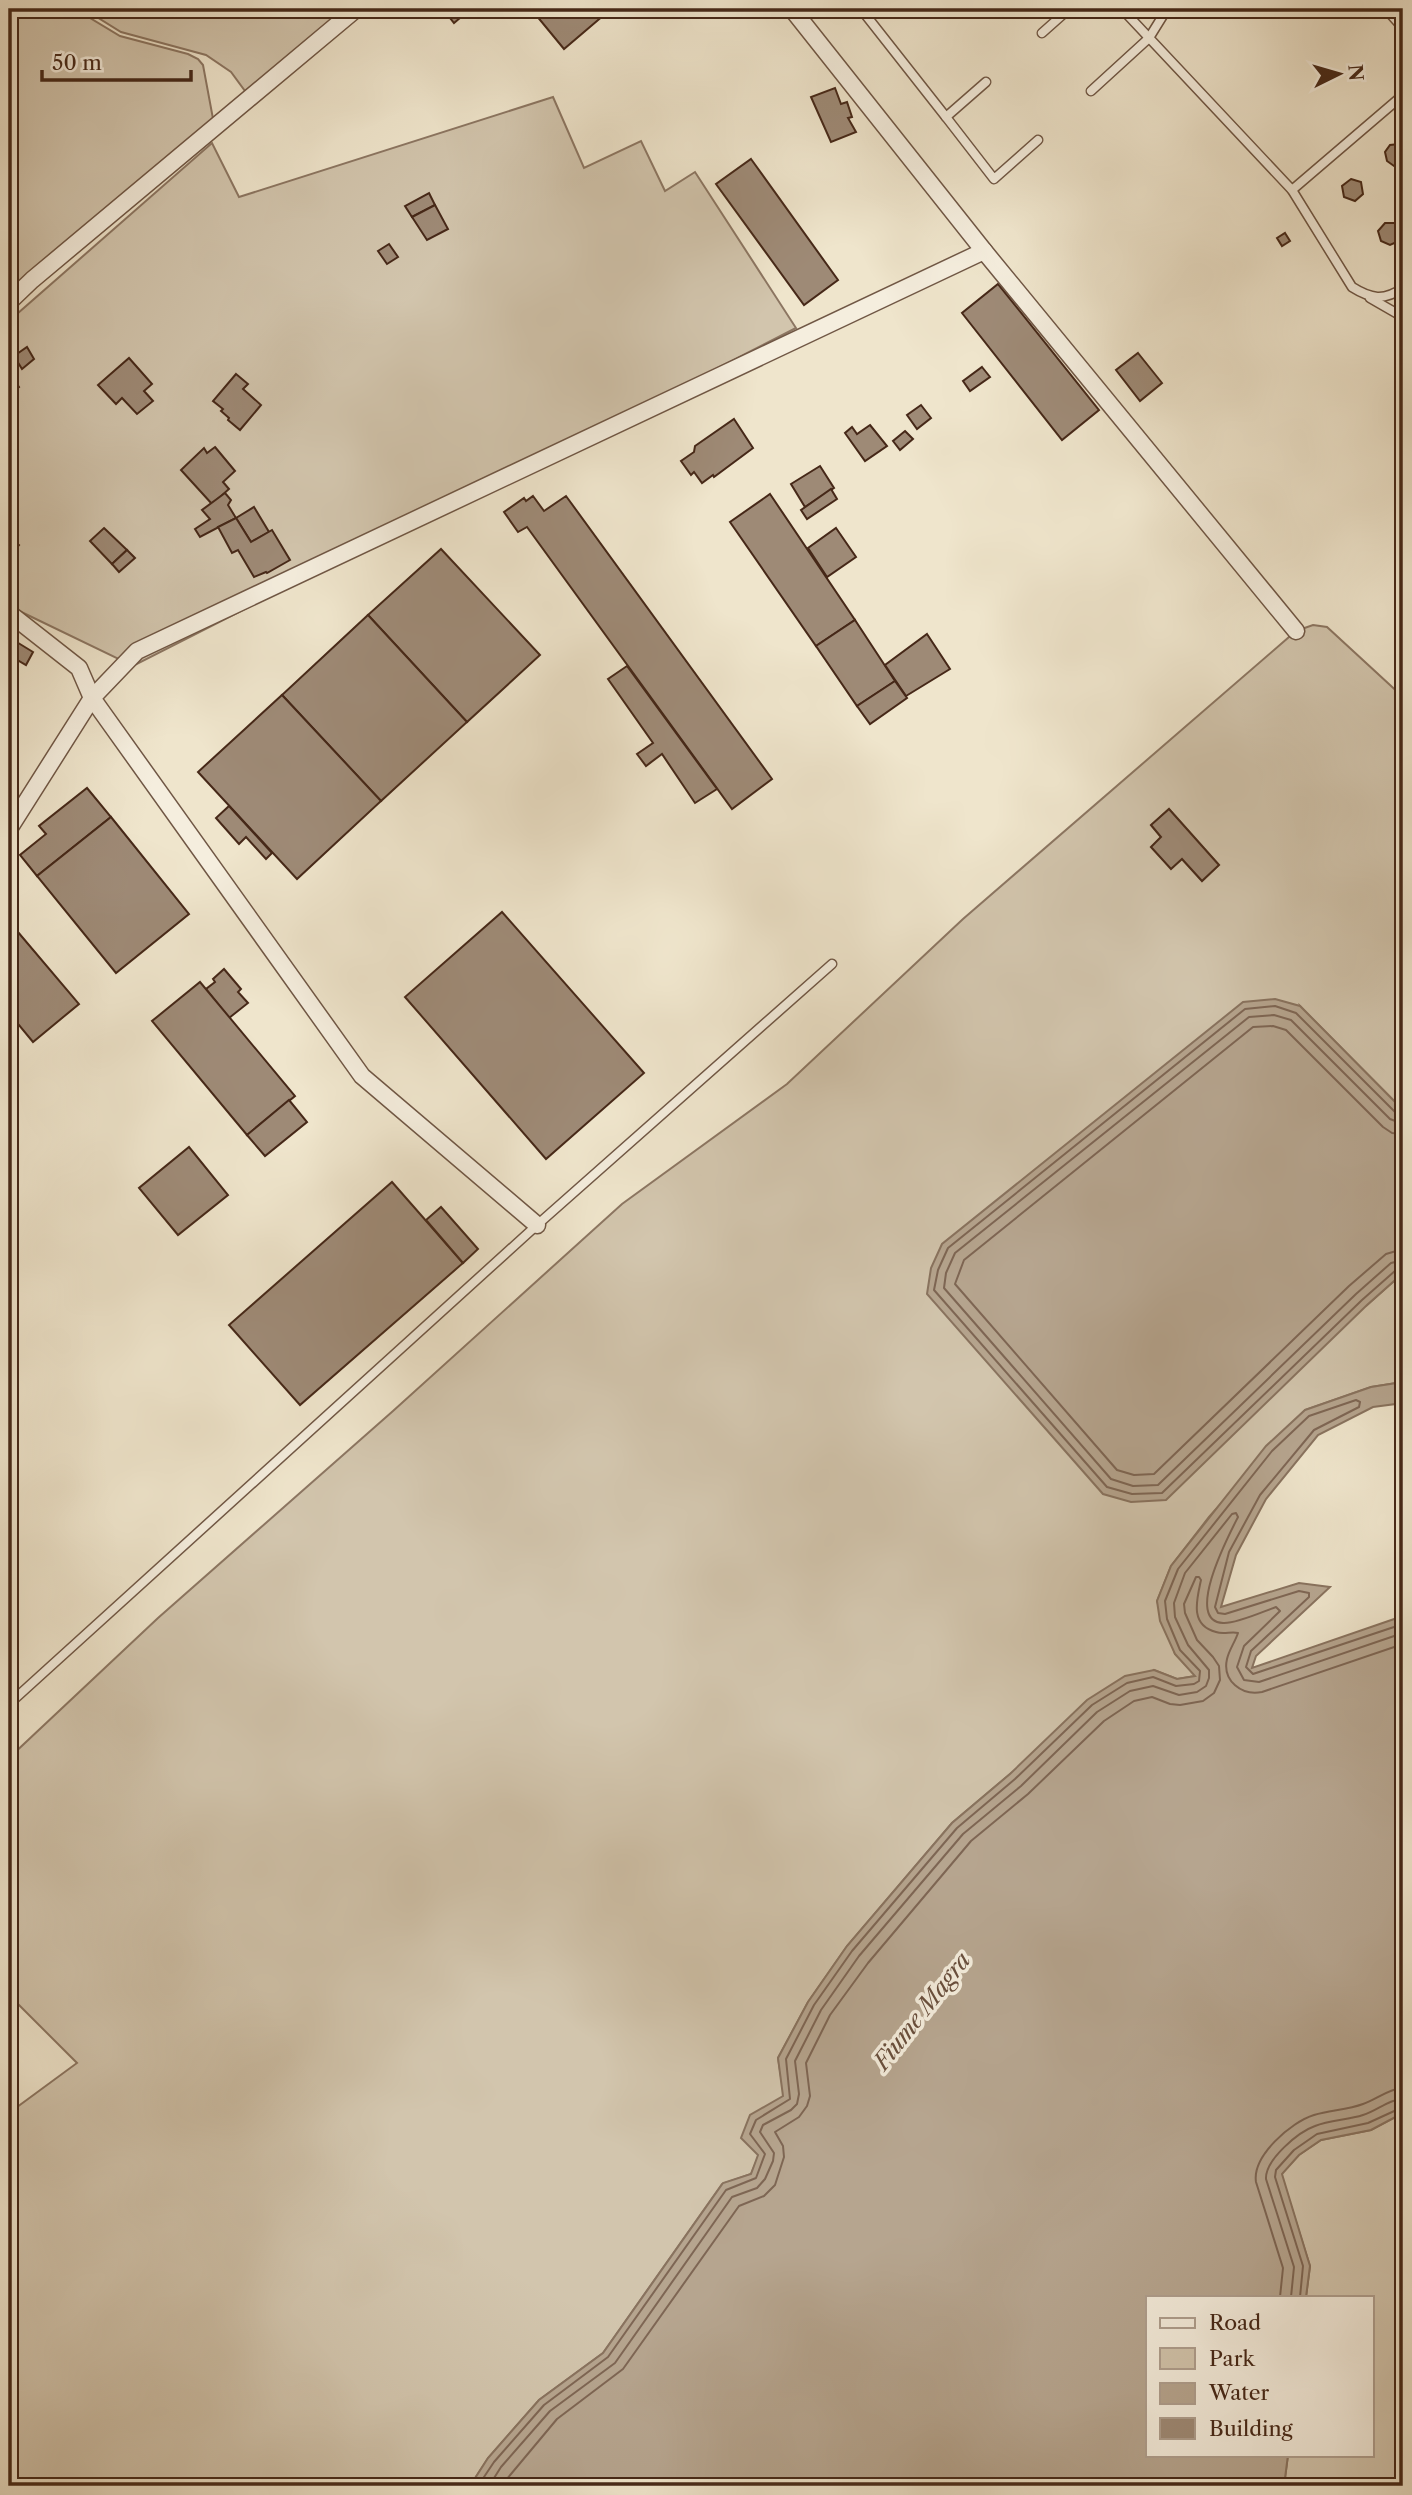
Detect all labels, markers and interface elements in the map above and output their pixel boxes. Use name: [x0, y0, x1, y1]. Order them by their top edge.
scale bar: [42, 38, 191, 82]
north arrow: [1304, 38, 1374, 108]
text: 50 m: [52, 50, 102, 75]
text: N: [1343, 63, 1368, 82]
water label: Fiume Magra: [866, 1947, 977, 2077]
legend: [1146, 2296, 1374, 2456]
text: Road: [1209, 2310, 1261, 2335]
text: Park: [1209, 2346, 1255, 2371]
text: Water: [1208, 2380, 1269, 2405]
text: Building: [1209, 2416, 1294, 2441]

